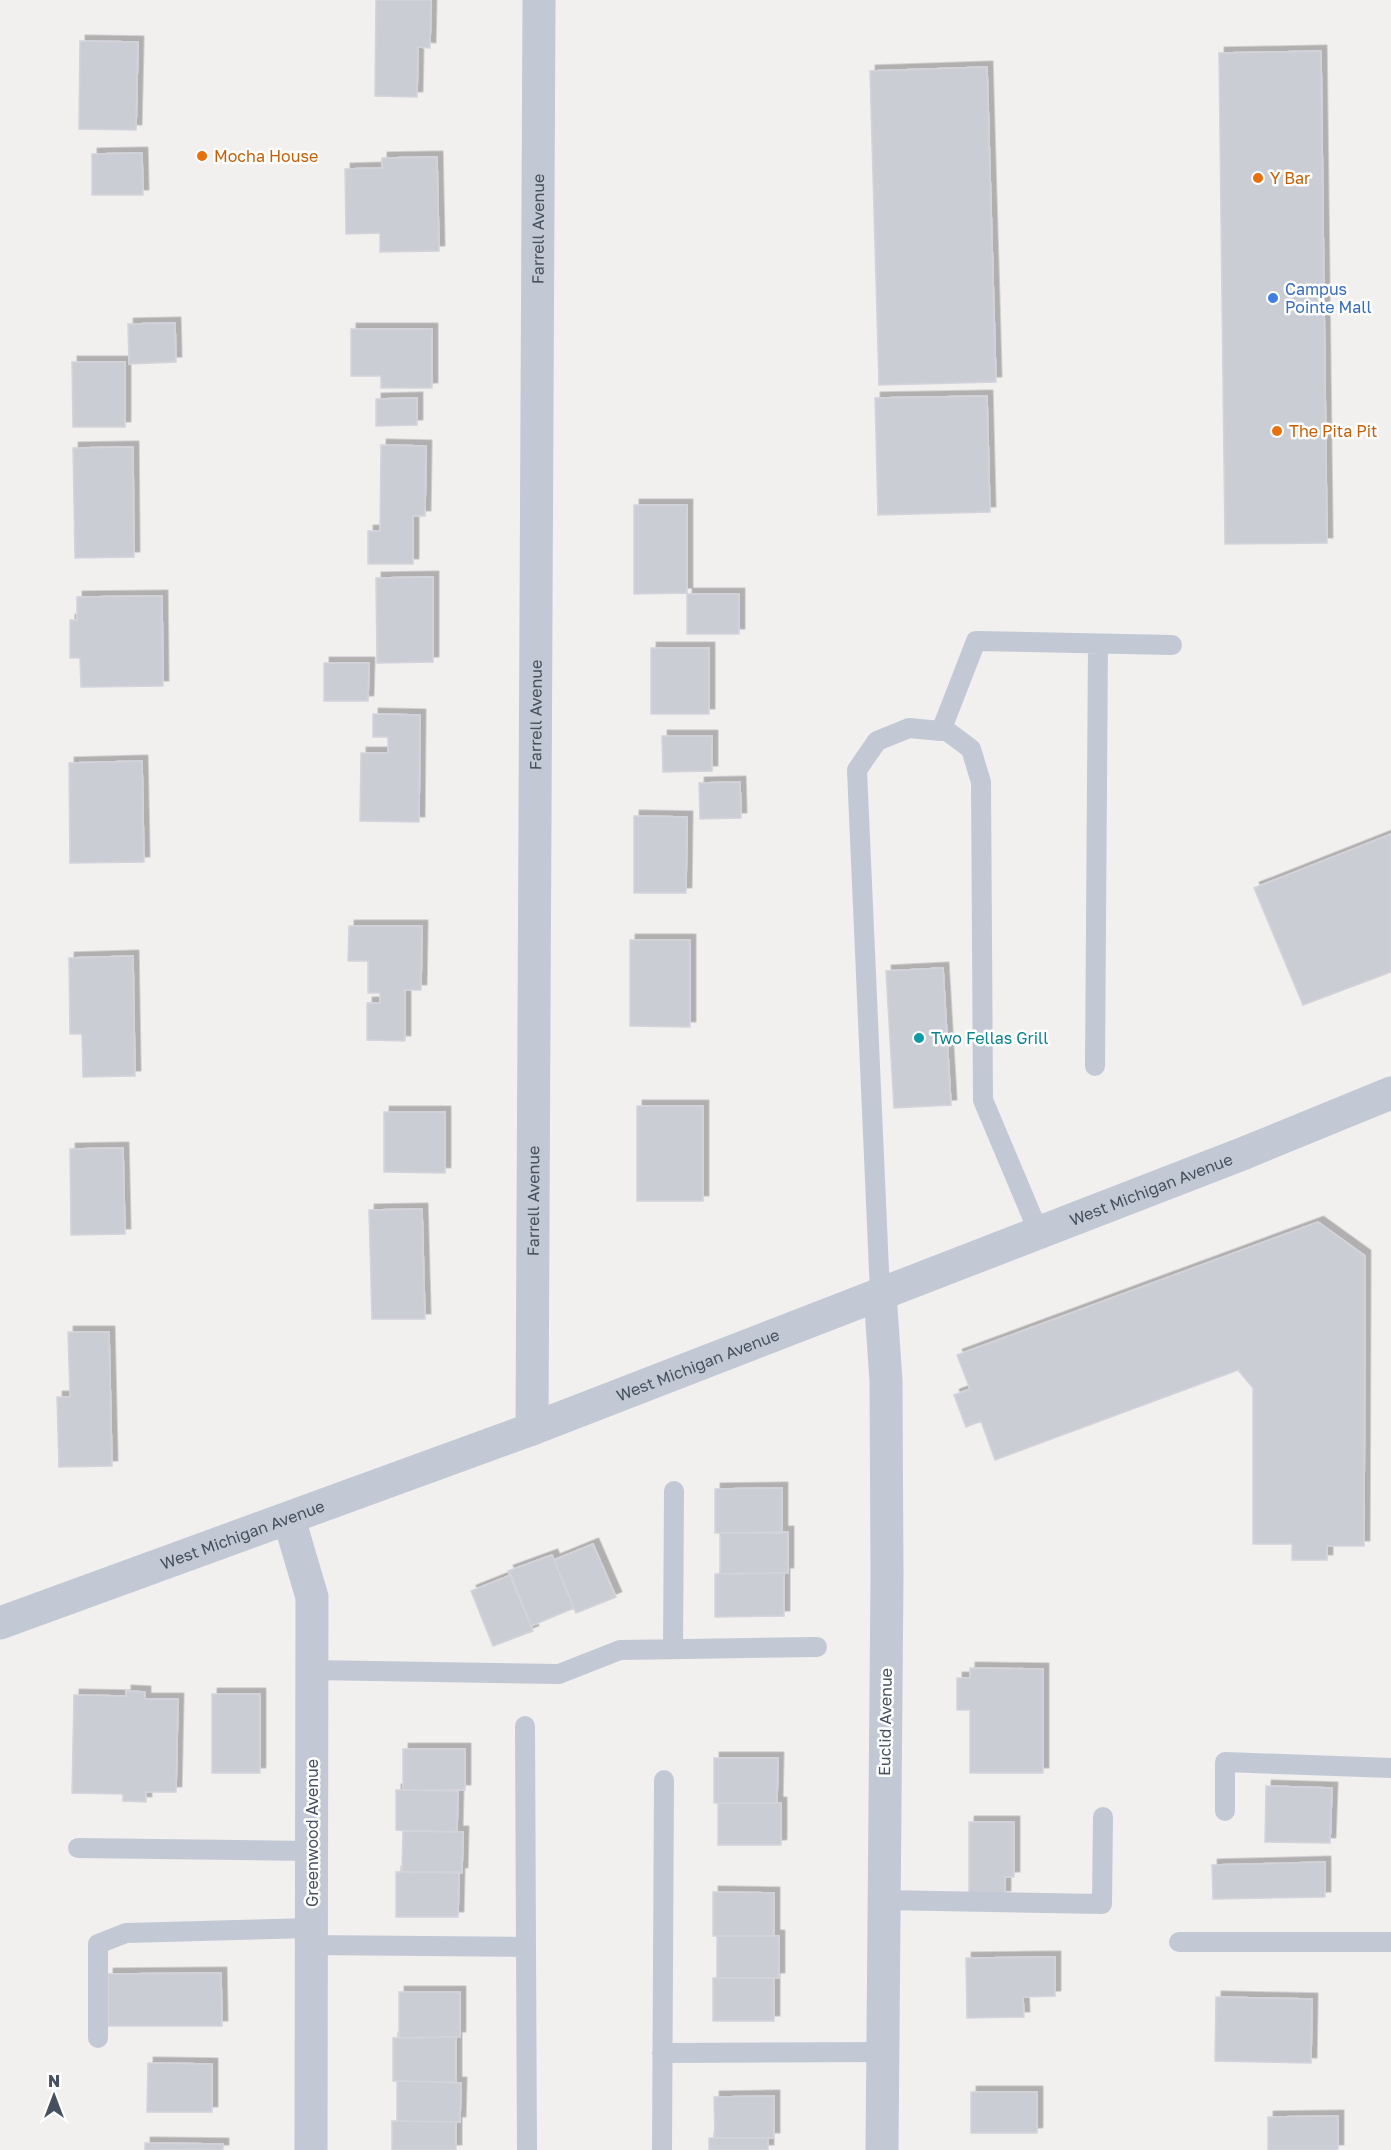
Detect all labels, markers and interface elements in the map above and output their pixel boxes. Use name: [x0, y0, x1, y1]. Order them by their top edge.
place label: Mocha House: [214, 146, 318, 166]
marker: Mocha House: [195, 149, 209, 163]
place label: Y Bar: [1270, 168, 1310, 188]
marker: Y Bar: [1251, 171, 1265, 185]
street label: Farrell Avenue: [528, 174, 548, 284]
place label: Campus Pointe Mall: [1285, 279, 1372, 317]
marker: Campus Pointe Mall: [1266, 291, 1280, 305]
place label: The Pita Pit: [1289, 421, 1377, 441]
marker: The Pita Pit: [1270, 424, 1284, 438]
street label: Farrell Avenue: [525, 660, 546, 770]
place label: Two Fellas Grill: [931, 1028, 1048, 1048]
marker: Two Fellas Grill: [912, 1031, 926, 1045]
street label: Farrell Avenue: [523, 1146, 543, 1256]
street label: West Michigan Avenue: [1067, 1149, 1235, 1230]
street label: West Michigan Avenue: [613, 1324, 782, 1405]
street label: West Michigan Avenue: [158, 1496, 327, 1574]
street label: Euclid Avenue: [874, 1668, 896, 1776]
street label: Greenwood Avenue: [302, 1759, 322, 1907]
north arrow: [24, 2066, 84, 2126]
text: N: [48, 2071, 60, 2091]

